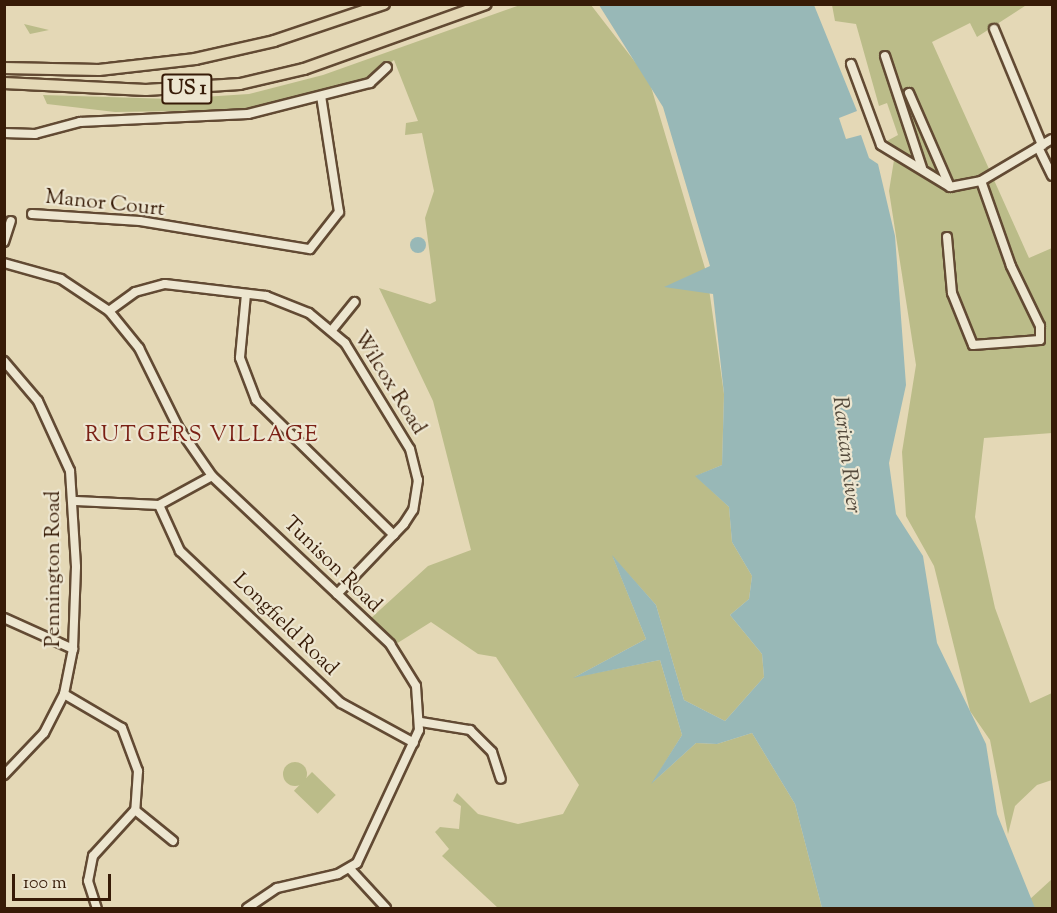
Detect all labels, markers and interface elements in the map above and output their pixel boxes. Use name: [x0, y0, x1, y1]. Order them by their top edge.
road number: US 1: [160, 72, 214, 106]
street label: Manor Court: [44, 185, 166, 223]
street label: Wilcox Road: [347, 326, 431, 440]
water label: Raritan River: [825, 395, 865, 515]
district label: RUTGERS VILLAGE: [85, 424, 319, 450]
street label: Pennington Road: [41, 491, 67, 647]
street label: Tunison Road: [277, 512, 387, 618]
street label: Longfield Road: [227, 568, 343, 682]
scale bar: [15, 862, 114, 900]
text: 100 m: [23, 871, 67, 897]

